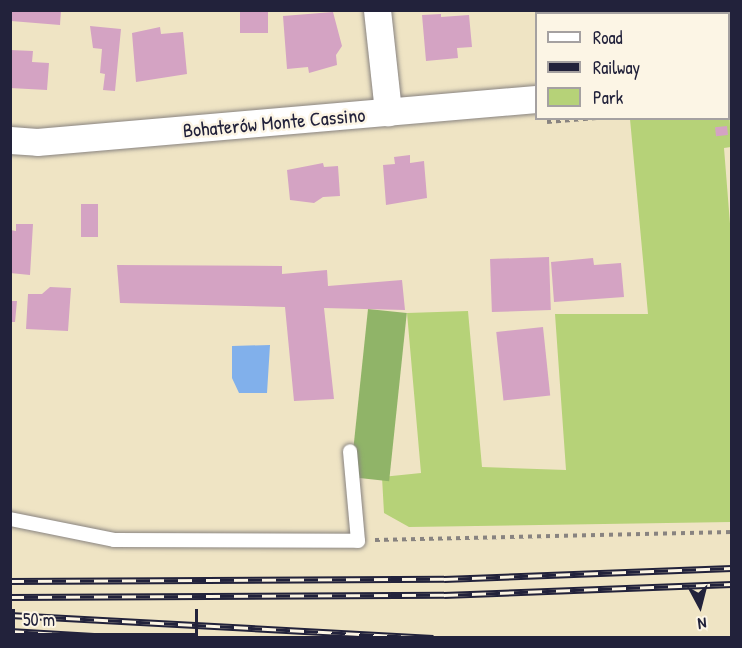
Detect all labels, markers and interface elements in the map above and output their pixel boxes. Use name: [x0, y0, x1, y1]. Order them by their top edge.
legend: [535, 12, 730, 120]
text: Road: [593, 25, 623, 50]
text: Railway: [593, 55, 640, 80]
text: Park: [593, 85, 623, 110]
street label: Bohaterów Monte Cassino: [182, 102, 366, 142]
north arrow: [670, 576, 730, 636]
scale bar: [15, 597, 201, 635]
text: 50 m: [23, 607, 55, 632]
text: N: [697, 612, 708, 635]

